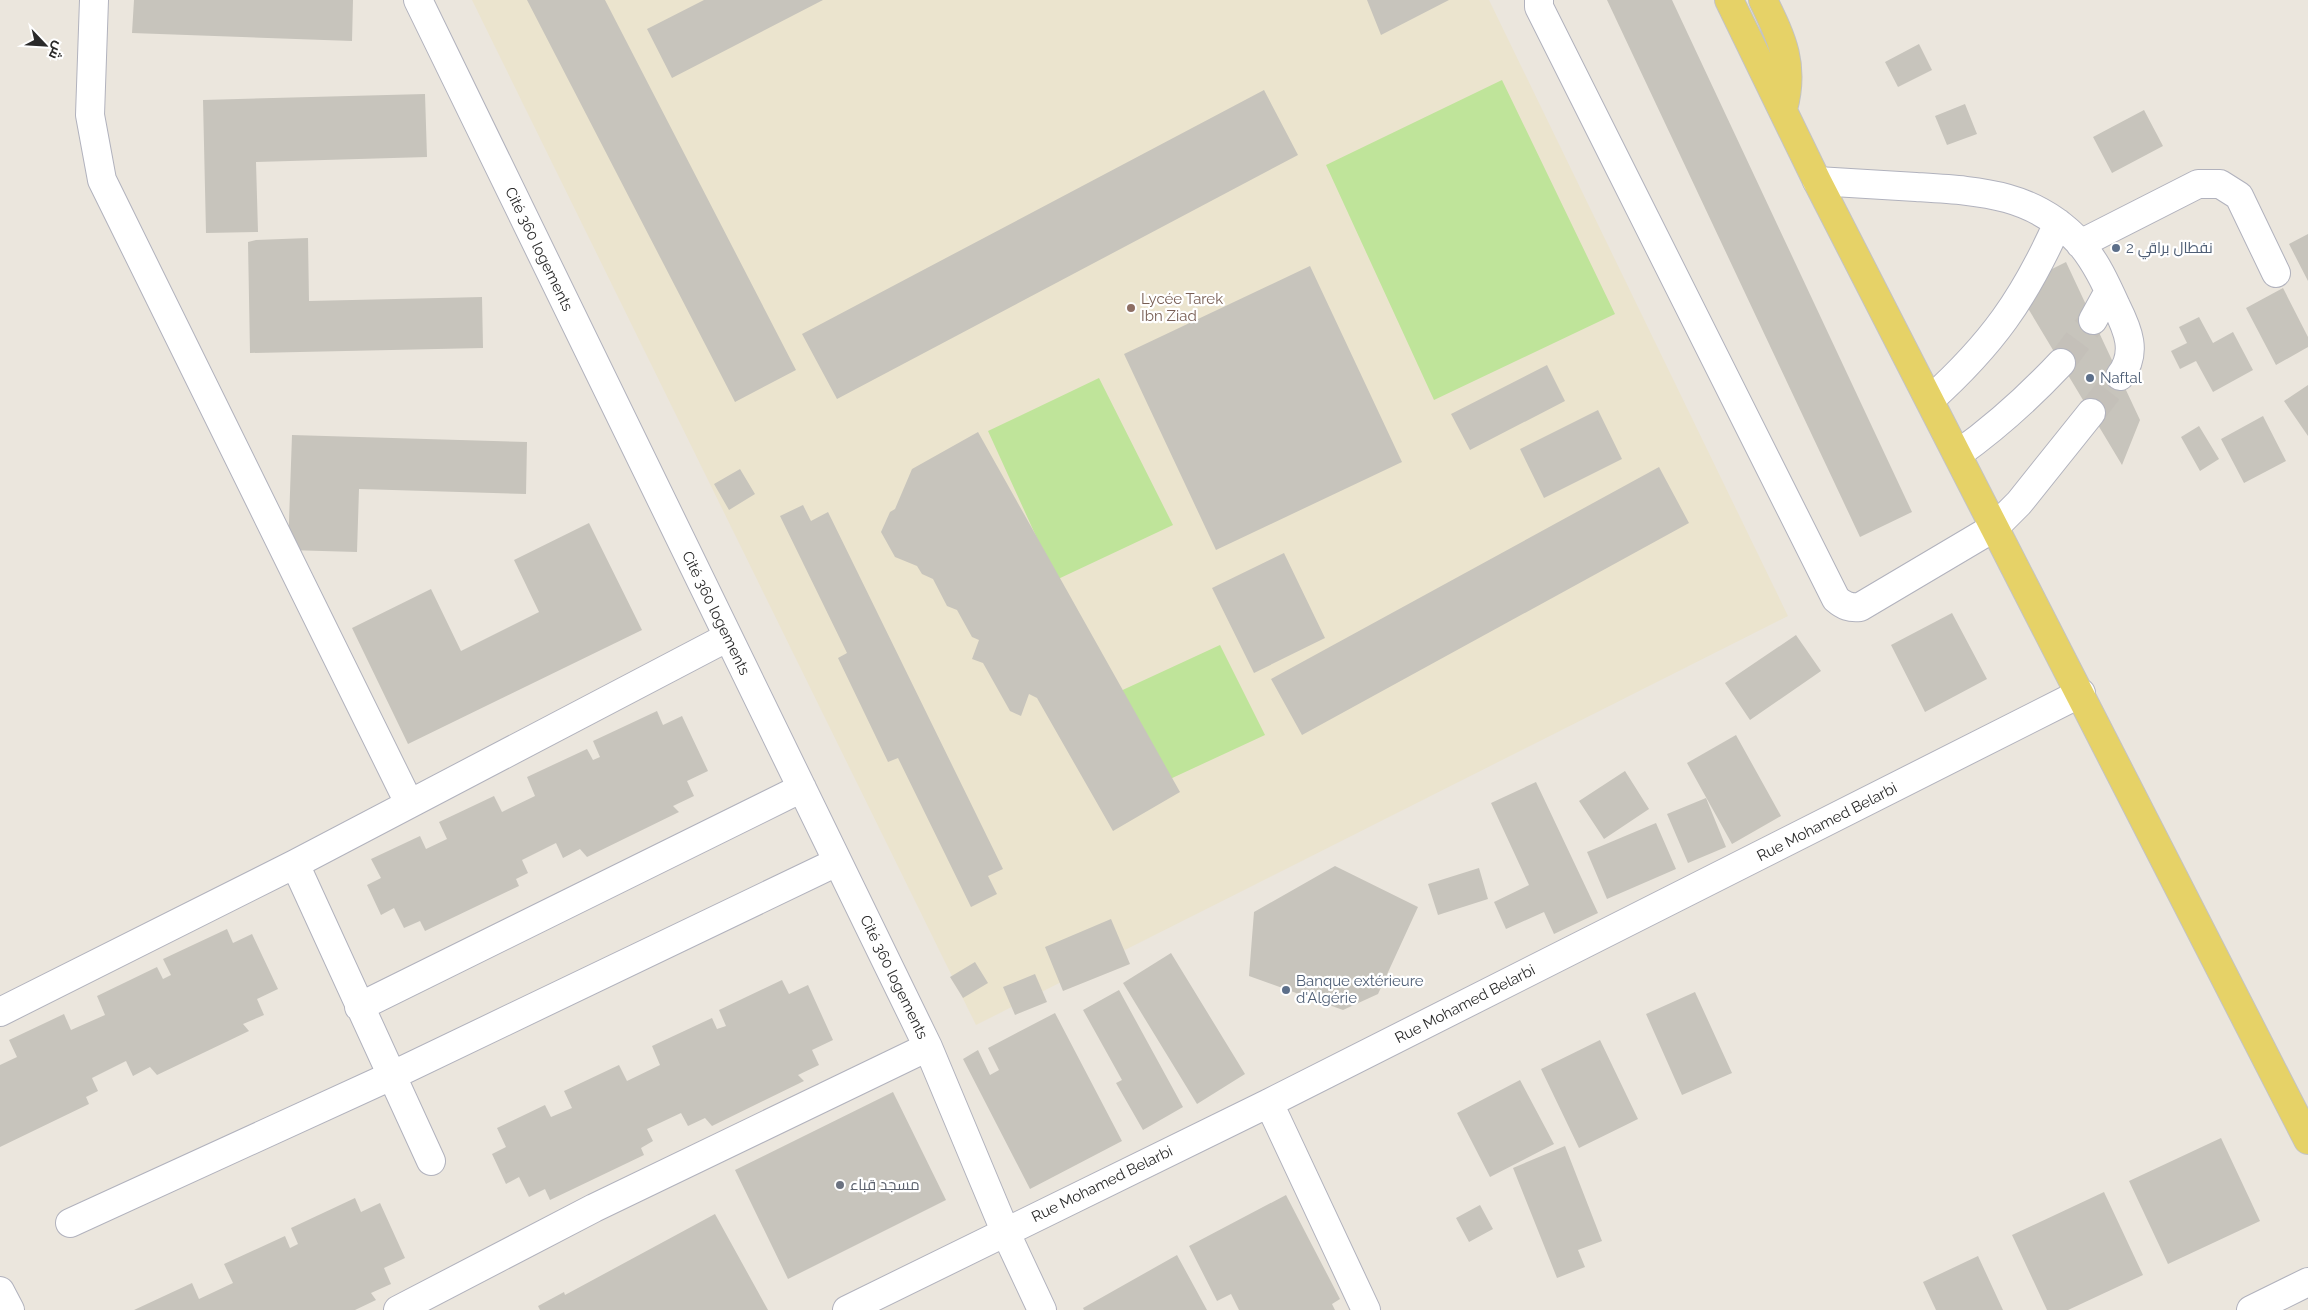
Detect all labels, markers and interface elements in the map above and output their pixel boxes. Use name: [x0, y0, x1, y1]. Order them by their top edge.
north arrow: [20, 20, 70, 70]
text: ش: [45, 39, 68, 62]
street label: Cité 360 logements: [501, 184, 577, 314]
place label: نفطال براقي 2: [2126, 239, 2213, 260]
marker: نفطال براقي 2: [2110, 242, 2122, 254]
place label: Lycée Tarek Ibn Ziad: [1141, 290, 1223, 325]
marker: Lycée Tarek Ibn Ziad: [1125, 302, 1137, 314]
place label: Naftal: [2100, 369, 2143, 387]
marker: Naftal: [2084, 372, 2096, 384]
street label: Cité 360 logements: [678, 548, 754, 678]
street label: Rue Mohamed Belarbi: [1754, 779, 1900, 865]
street label: Cité 360 logements: [856, 912, 932, 1042]
street label: Rue Mohamed Belarbi: [1392, 961, 1538, 1047]
place label: Banque extérieure d'Algérie: [1296, 972, 1424, 1007]
marker: Banque extérieure d'Algérie: [1280, 984, 1292, 996]
street label: Rue Mohamed Belarbi: [1029, 1142, 1175, 1226]
place label: مسجد قباء: [850, 1176, 920, 1194]
marker: مسجد قباء: [834, 1179, 846, 1191]

